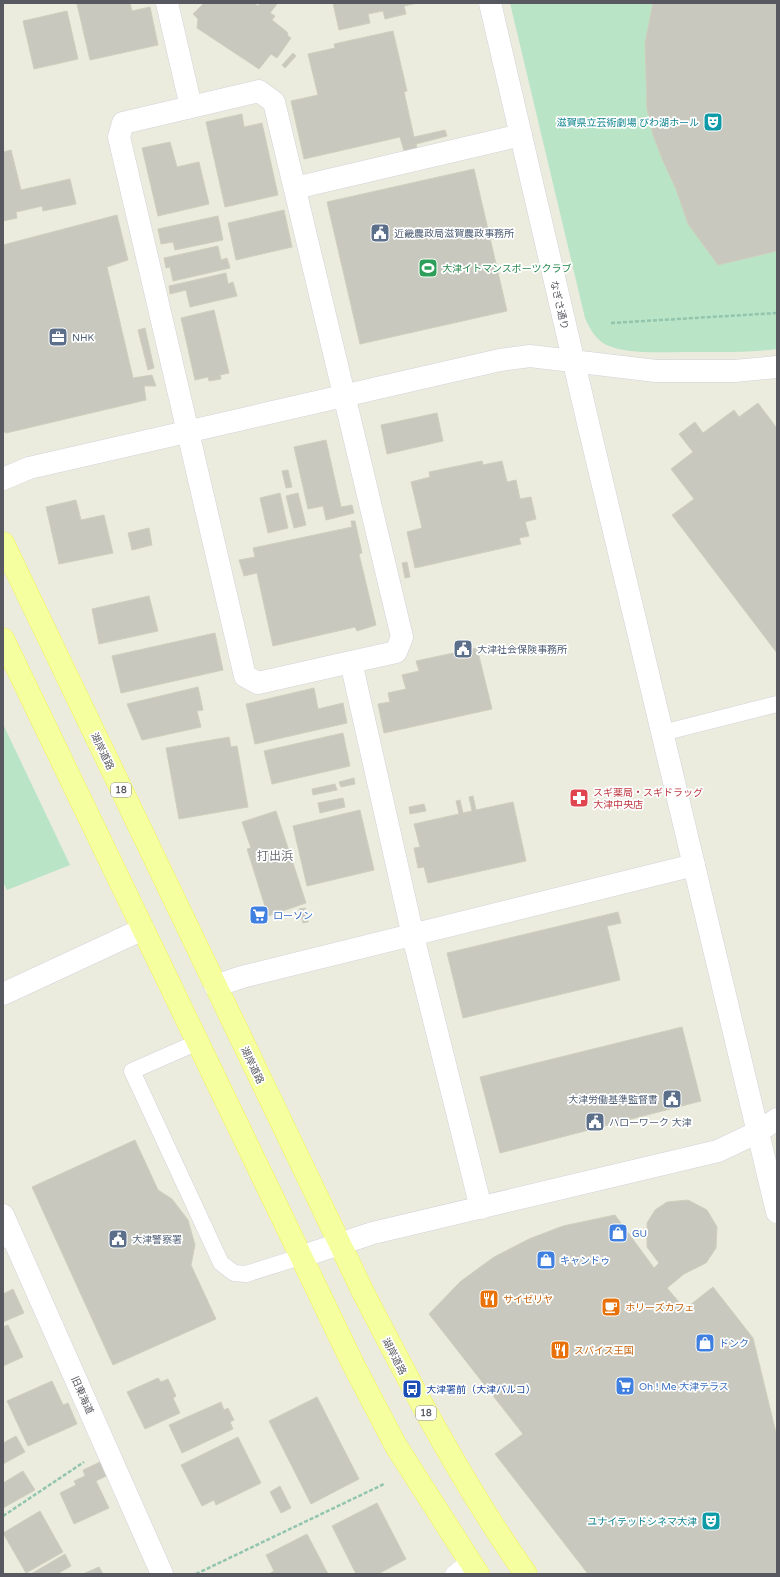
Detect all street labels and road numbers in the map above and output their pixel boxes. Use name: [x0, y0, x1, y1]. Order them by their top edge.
street label: なぎさ通り: [548, 280, 570, 331]
street label: 湖岸道路: [88, 731, 116, 772]
road number: 18: [111, 783, 131, 797]
street label: 湖岸道路: [238, 1045, 266, 1086]
street label: 湖岸道路: [380, 1336, 409, 1377]
street label: 旧東海道: [68, 1375, 96, 1416]
road number: 18: [416, 1406, 436, 1420]

